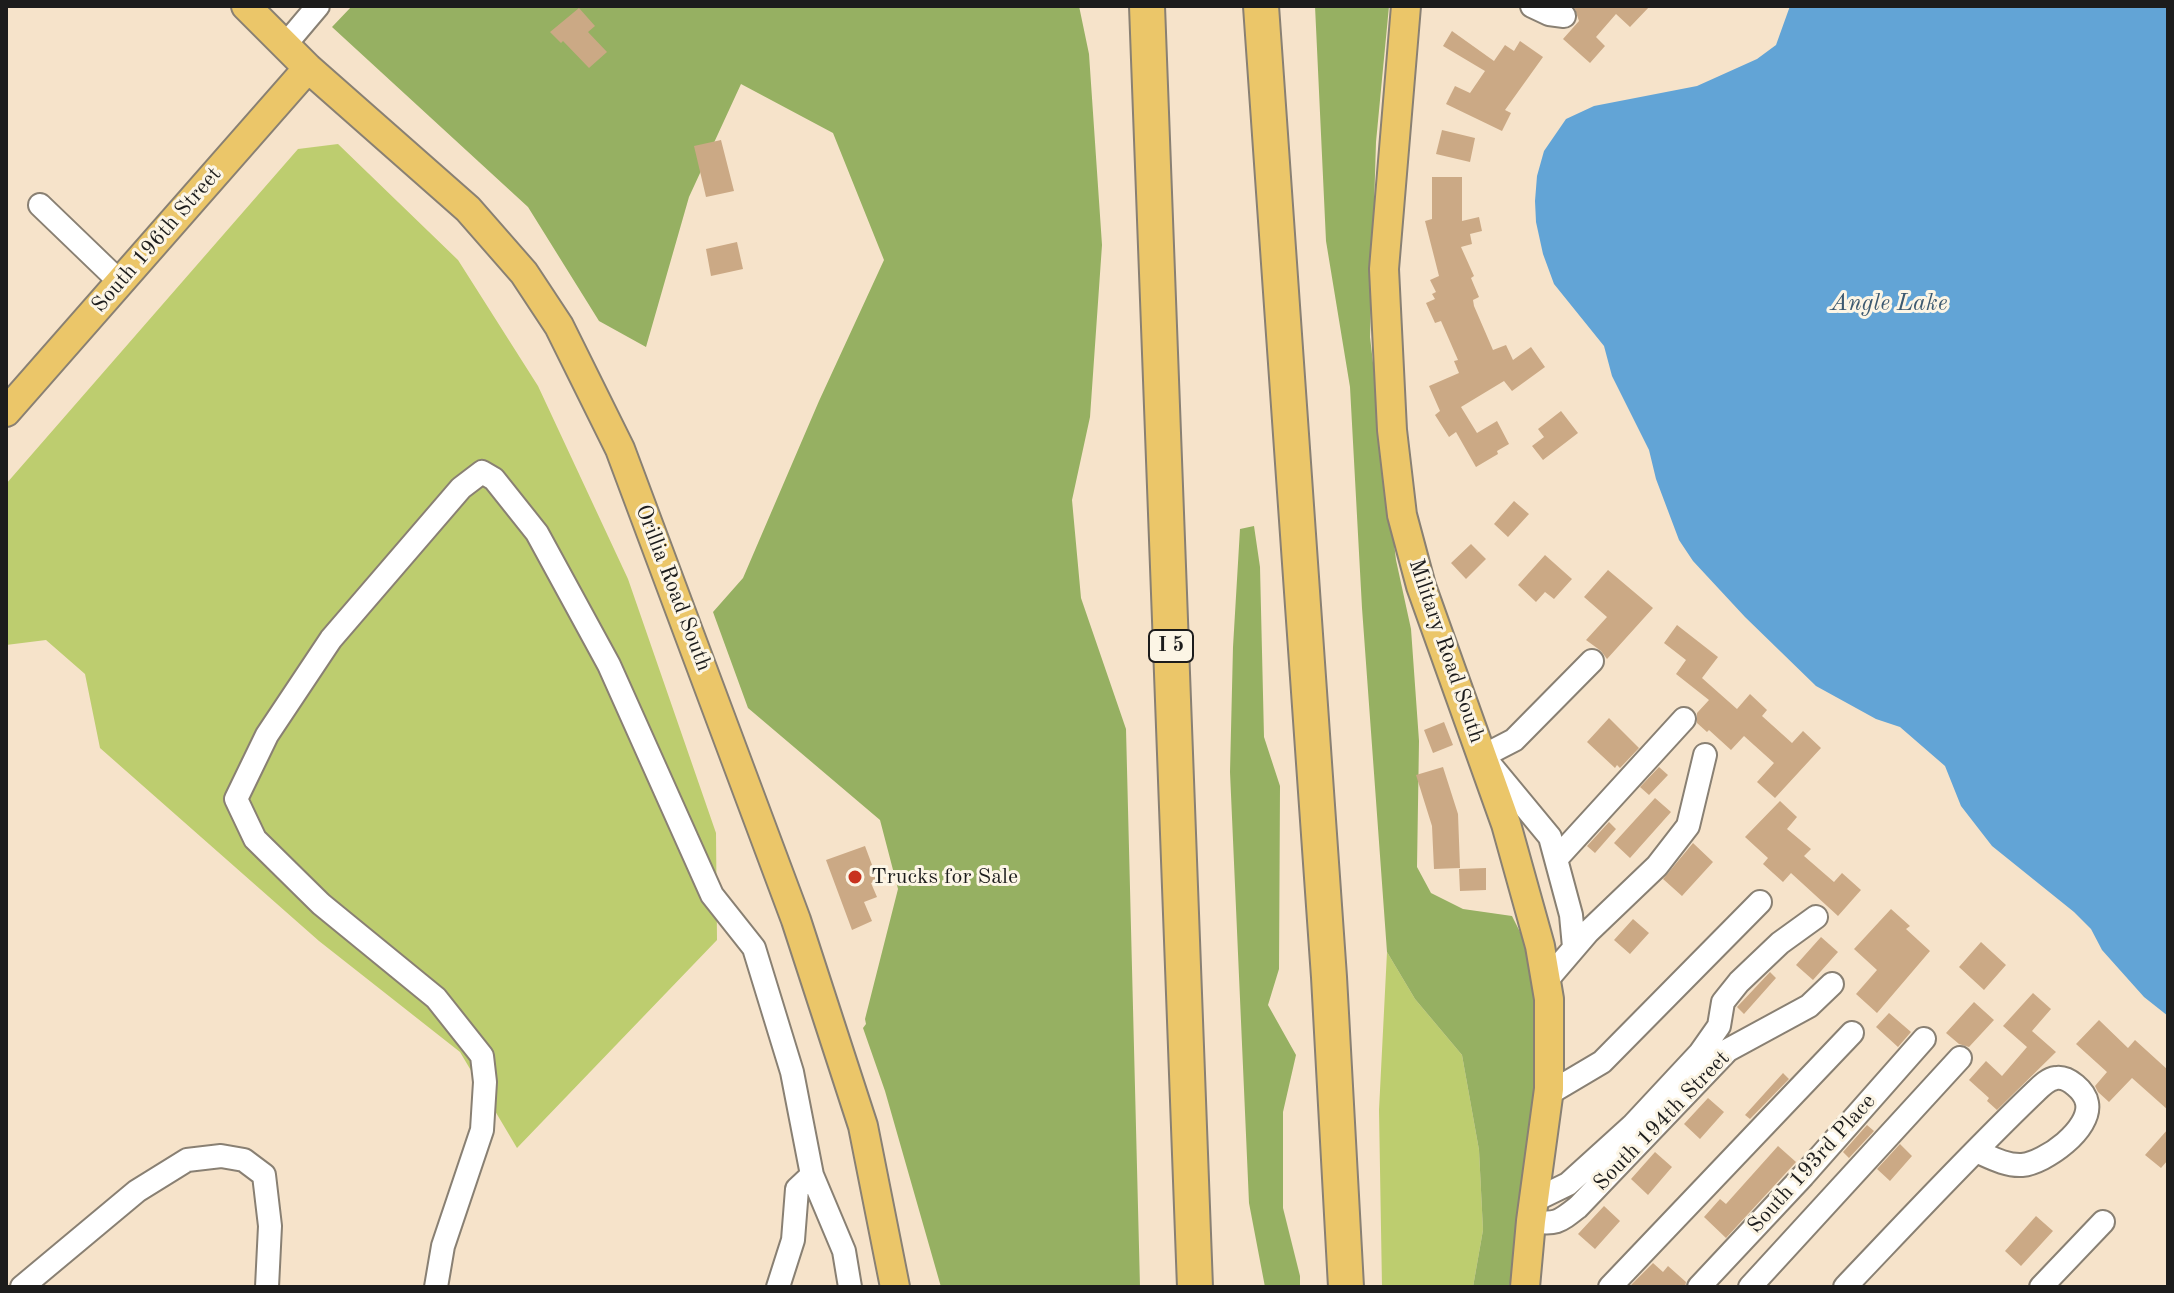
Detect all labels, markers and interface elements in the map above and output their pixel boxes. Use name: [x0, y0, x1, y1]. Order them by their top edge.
street label: South 196th Street: [87, 162, 227, 318]
water label: Angle Lake: [1830, 290, 1948, 318]
street label: Orillia Road South: [629, 501, 717, 675]
street label: Military Road South: [1402, 556, 1490, 746]
road number: I 5: [1149, 630, 1193, 662]
place label: Trucks for Sale: [871, 864, 1018, 890]
marker: Trucks for Sale: [846, 868, 864, 886]
street label: South 194th Street: [1588, 1045, 1736, 1197]
street label: South 193rd Place: [1742, 1089, 1882, 1239]

